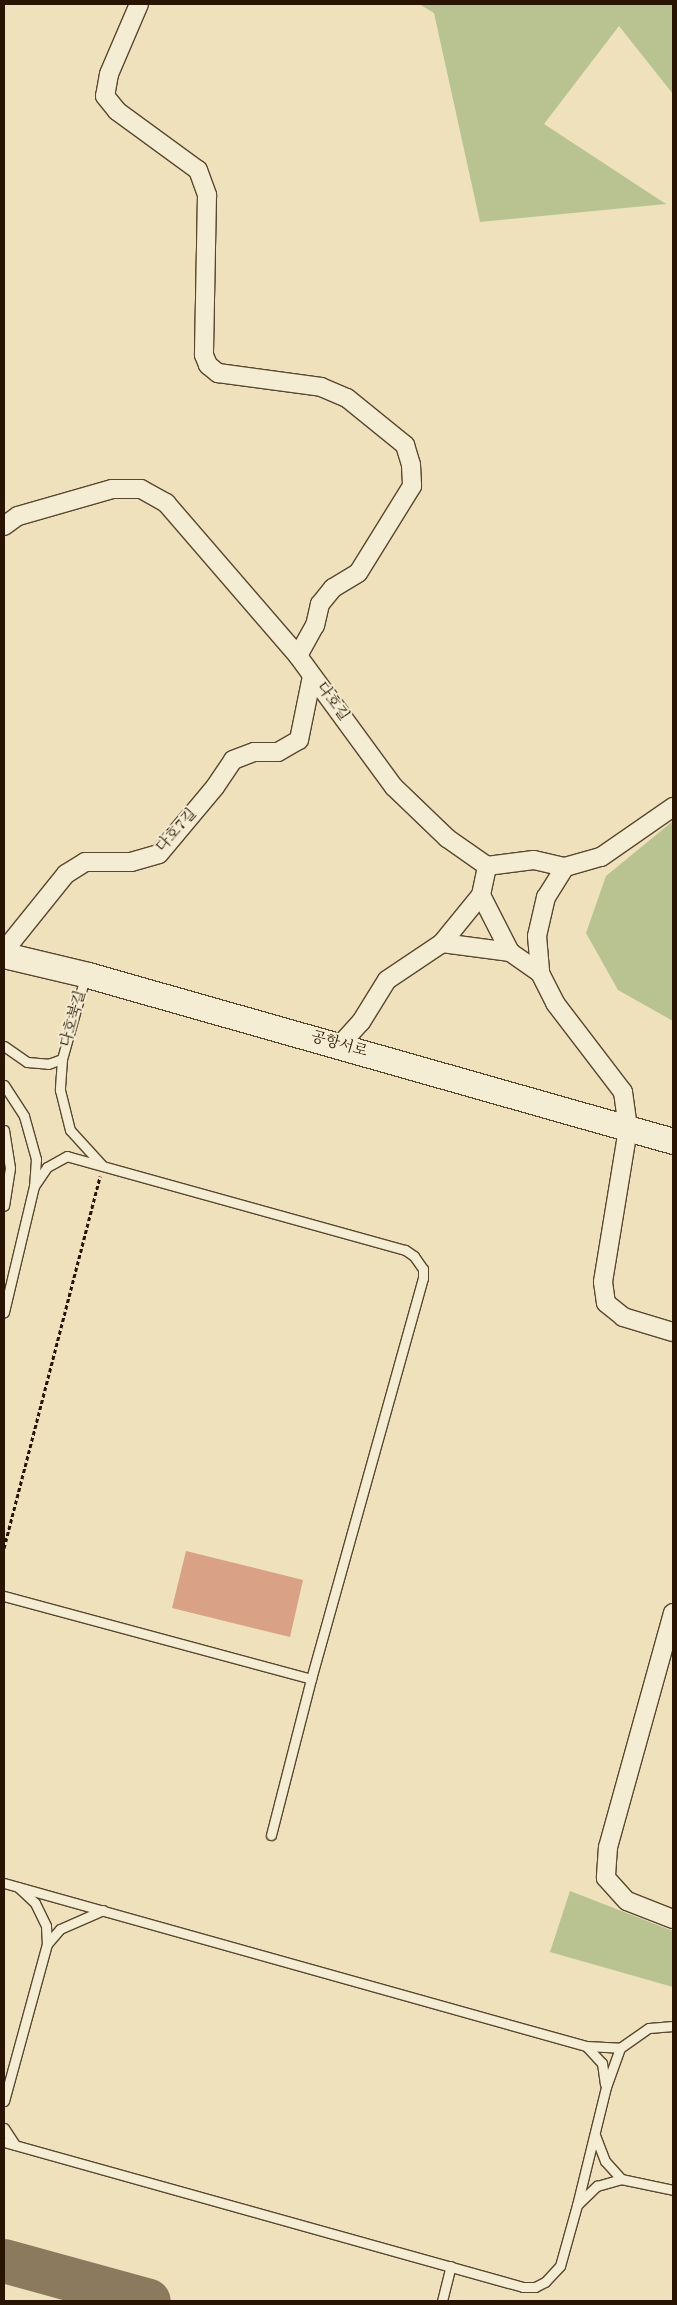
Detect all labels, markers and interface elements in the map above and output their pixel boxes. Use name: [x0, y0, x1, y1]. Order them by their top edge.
street label: 다호길: [312, 679, 352, 725]
street label: 다호7길: [153, 806, 201, 856]
street label: 다호북길: [57, 989, 91, 1049]
street label: 공항서로: [309, 1028, 369, 1062]

